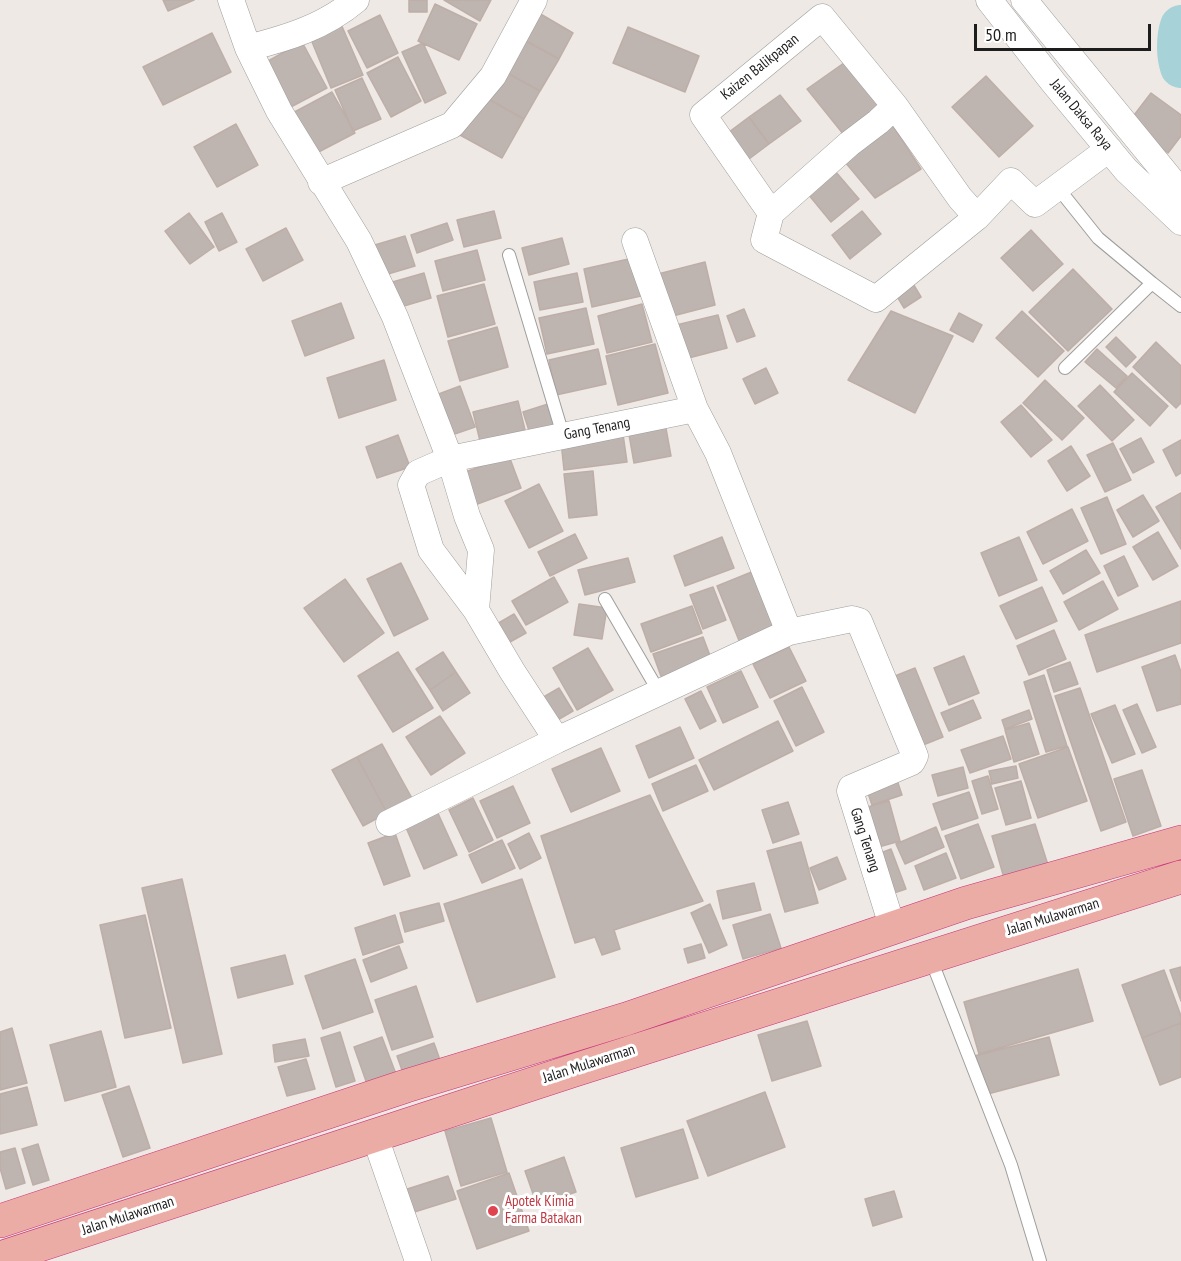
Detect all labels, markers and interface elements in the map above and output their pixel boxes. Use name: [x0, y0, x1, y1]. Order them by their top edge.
scale bar: [977, 12, 1154, 50]
text: 50 m: [985, 23, 1017, 46]
street label: Kaizen Balikpapan: [718, 30, 802, 104]
street label: Jalan Daksa Raya: [1046, 76, 1116, 154]
street label: Gang Tenang: [563, 414, 631, 444]
street label: Gang Tenang: [846, 806, 884, 874]
street label: Jalan Mulawarman: [1005, 894, 1101, 940]
street label: Jalan Mulawarman: [541, 1041, 637, 1087]
street label: Jalan Mulawarman: [80, 1193, 176, 1239]
place label: Apotek Kimia Farma Batakan: [505, 1193, 582, 1228]
marker: Apotek Kimia Farma Batakan: [486, 1204, 500, 1218]

